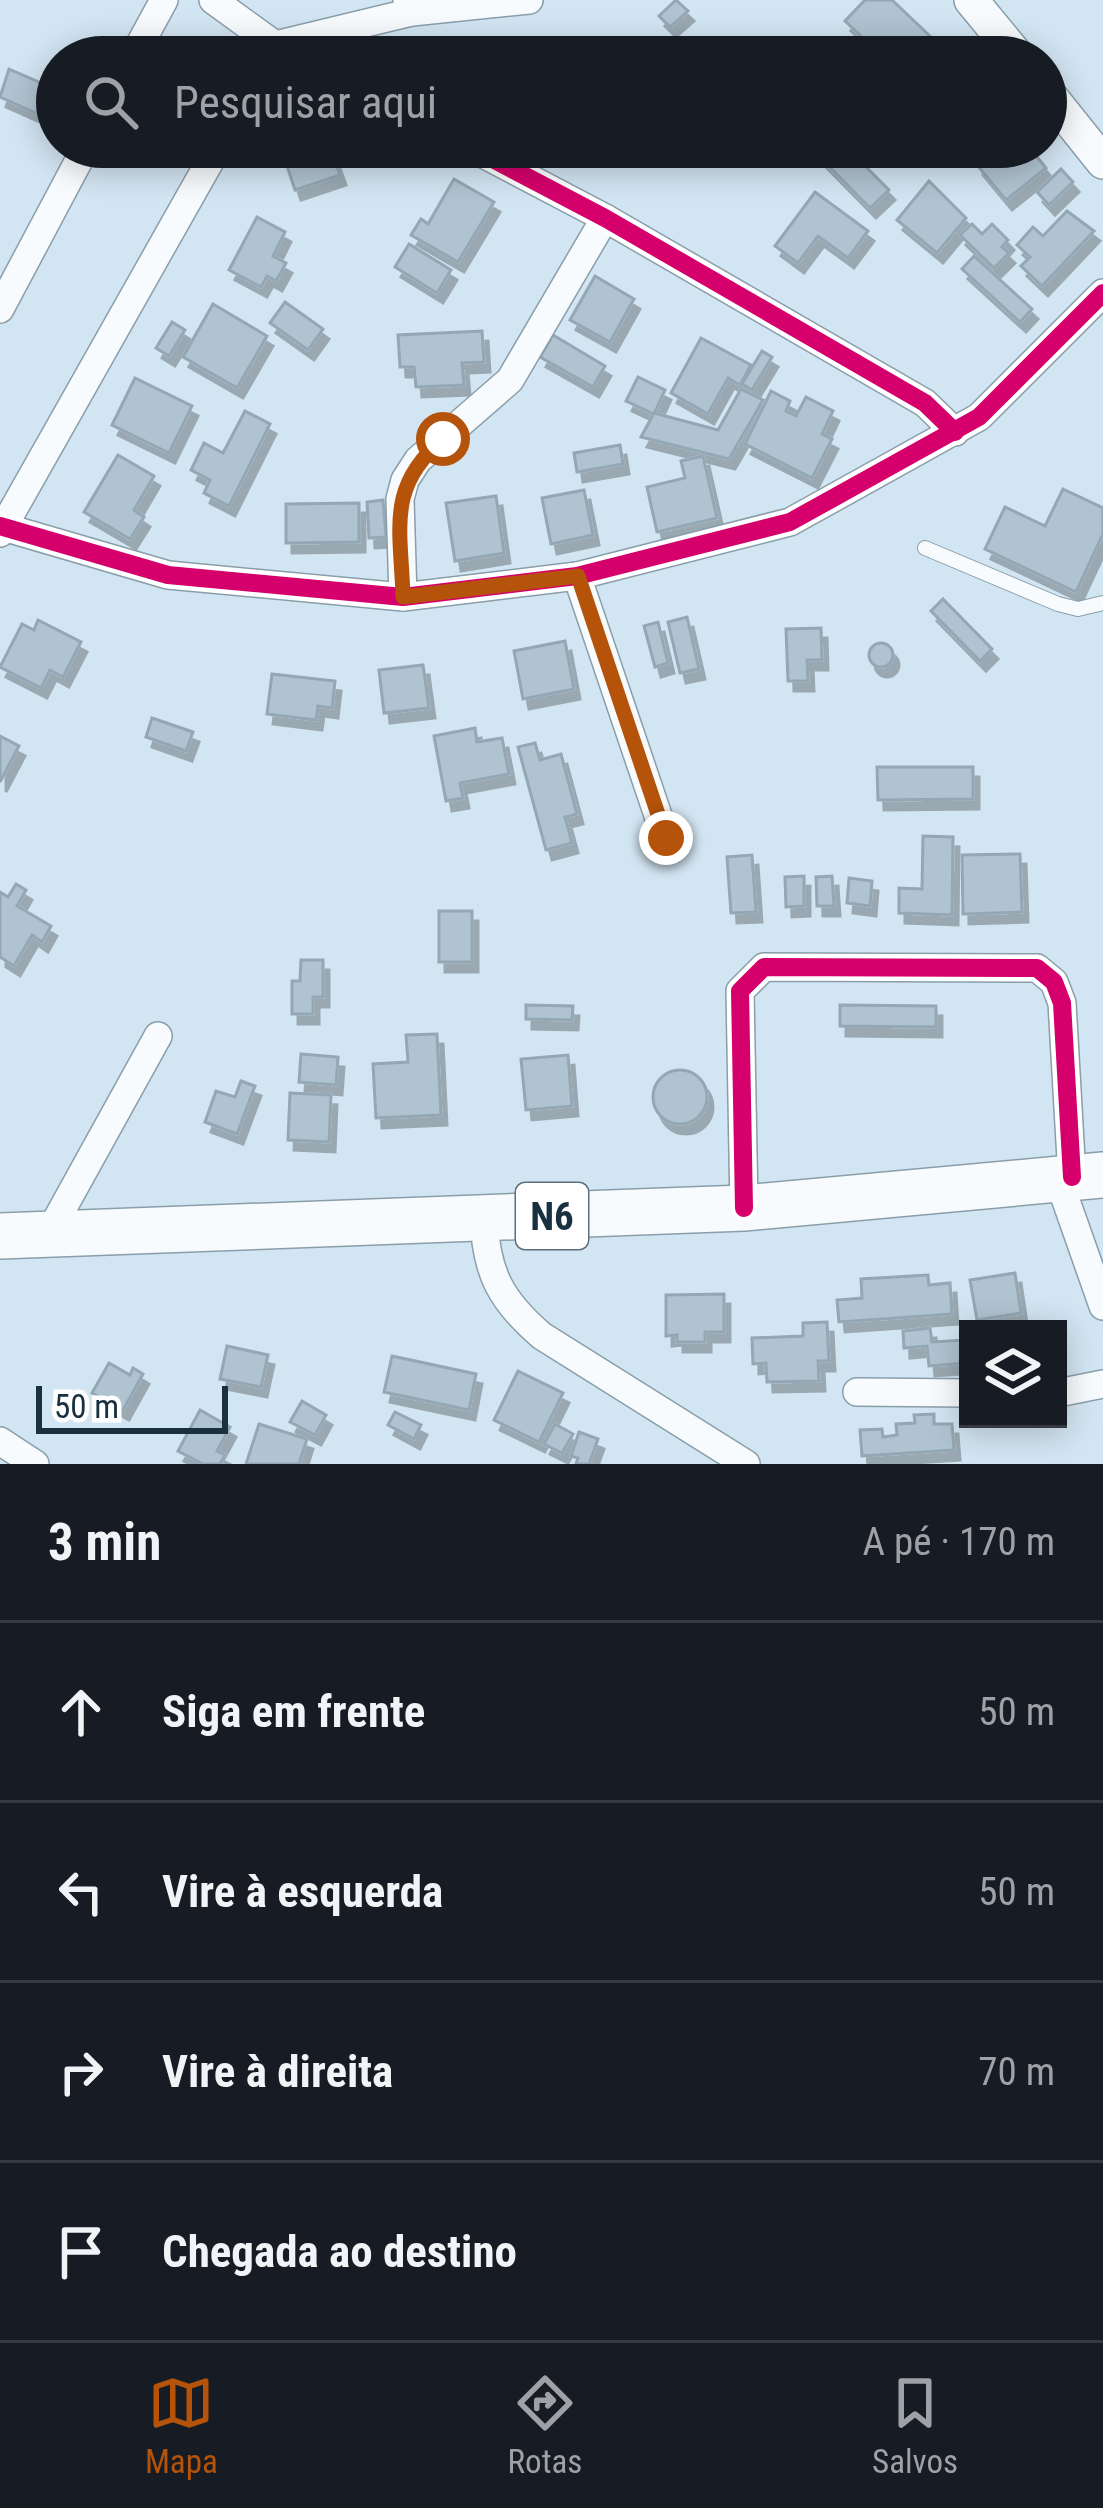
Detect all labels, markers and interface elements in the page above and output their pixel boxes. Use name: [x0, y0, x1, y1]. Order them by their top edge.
search box: [36, 36, 1067, 168]
icon: search: [78, 69, 144, 135]
text: Pesquisar aqui: [174, 76, 437, 129]
route start: [416, 412, 470, 466]
route end: [639, 811, 693, 865]
road number: N6: [516, 1183, 588, 1249]
map controls: [959, 1320, 1067, 1428]
button: layers: [959, 1320, 1067, 1428]
scale bar: [36, 1380, 228, 1433]
text: 50 m: [54, 1387, 119, 1426]
text: 3 min: [48, 1513, 161, 1572]
text: A pé · 170 m: [863, 1519, 1055, 1565]
icon: ahead: [48, 1679, 114, 1745]
text: Siga em frente: [162, 1685, 425, 1738]
text: 50 m: [978, 1689, 1055, 1735]
icon: left: [48, 1859, 114, 1925]
text: Vire à esquerda: [162, 1865, 443, 1918]
text: 50 m: [978, 1869, 1055, 1915]
icon: right: [48, 2039, 114, 2105]
text: Vire à direita: [162, 2045, 393, 2098]
text: 70 m: [978, 2049, 1055, 2095]
icon: arrive: [48, 2219, 114, 2285]
text: Chegada ao destino: [162, 2225, 517, 2278]
tab: Mapa: [145, 2370, 218, 2481]
tab: Rotas: [508, 2370, 582, 2481]
tab: Salvos: [872, 2370, 958, 2481]

